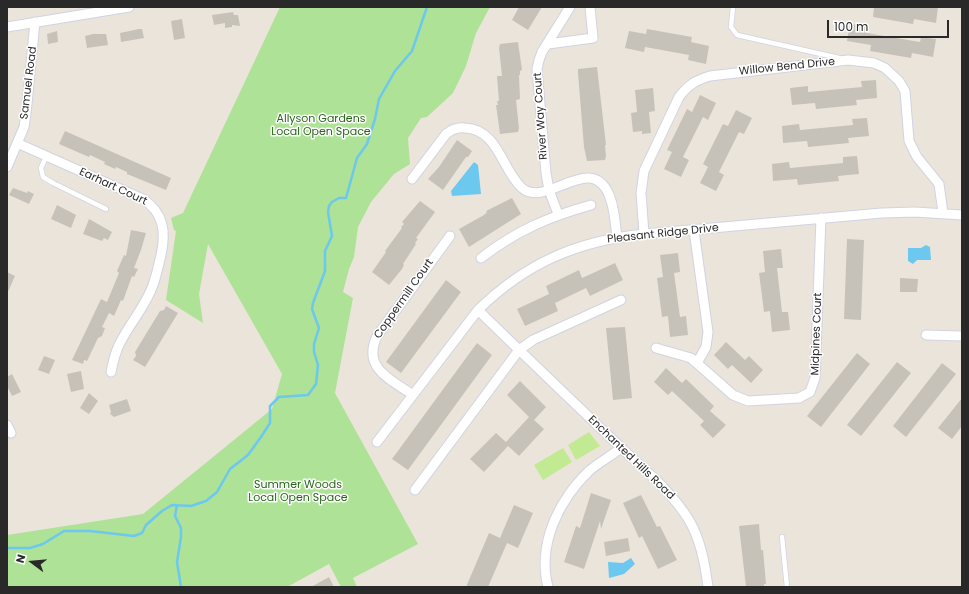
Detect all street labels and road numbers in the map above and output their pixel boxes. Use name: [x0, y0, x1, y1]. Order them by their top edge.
street label: Samuel Road: [18, 46, 40, 120]
street label: Willow Bend Drive: [738, 55, 836, 79]
street label: River Way Court: [531, 72, 551, 160]
street label: Earhart Court: [77, 166, 149, 208]
street label: Pleasant Ridge Drive: [607, 222, 719, 246]
street label: Coppermill Court: [372, 257, 436, 341]
street label: Midpines Court: [809, 292, 825, 376]
street label: Enchanted Hills Road: [585, 413, 677, 503]

